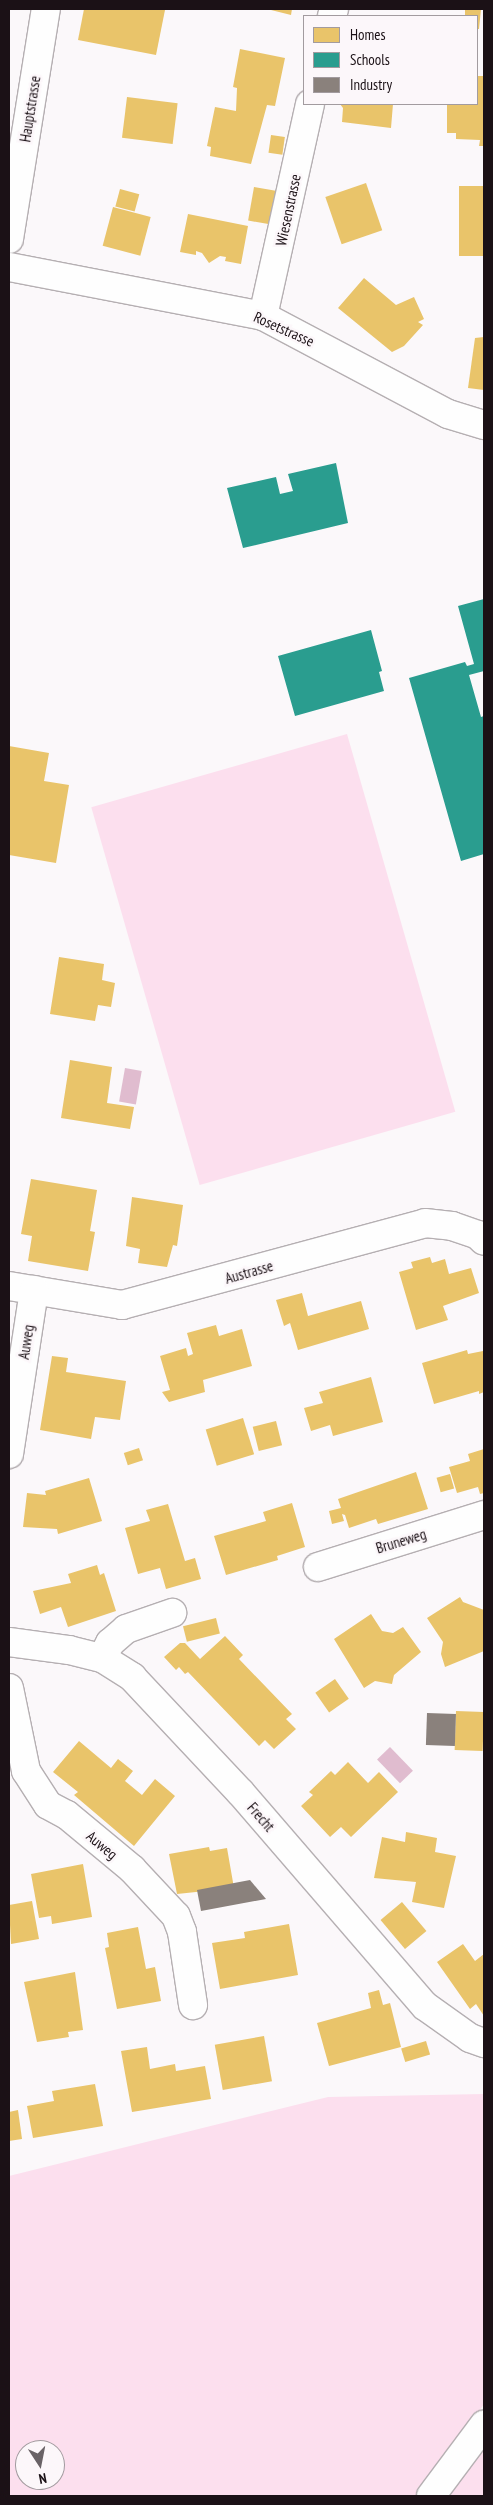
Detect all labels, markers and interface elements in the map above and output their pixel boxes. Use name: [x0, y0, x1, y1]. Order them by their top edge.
legend: [303, 15, 478, 105]
text: Homes: [350, 25, 386, 44]
text: Schools: [350, 50, 390, 69]
street label: Hauptstrasse: [16, 75, 44, 143]
text: Industry: [350, 75, 392, 94]
street label: Wiesenstrasse: [272, 172, 304, 248]
street label: Rosetstrasse: [251, 308, 317, 350]
street label: Austrasse: [223, 1257, 275, 1287]
street label: Auweg: [14, 1323, 38, 1361]
street label: Bruneweg: [374, 1525, 428, 1557]
street label: Frecht: [244, 1799, 278, 1835]
street label: Auweg: [83, 1827, 121, 1863]
north arrow: [15, 2440, 65, 2490]
text: N: [37, 2469, 48, 2488]

